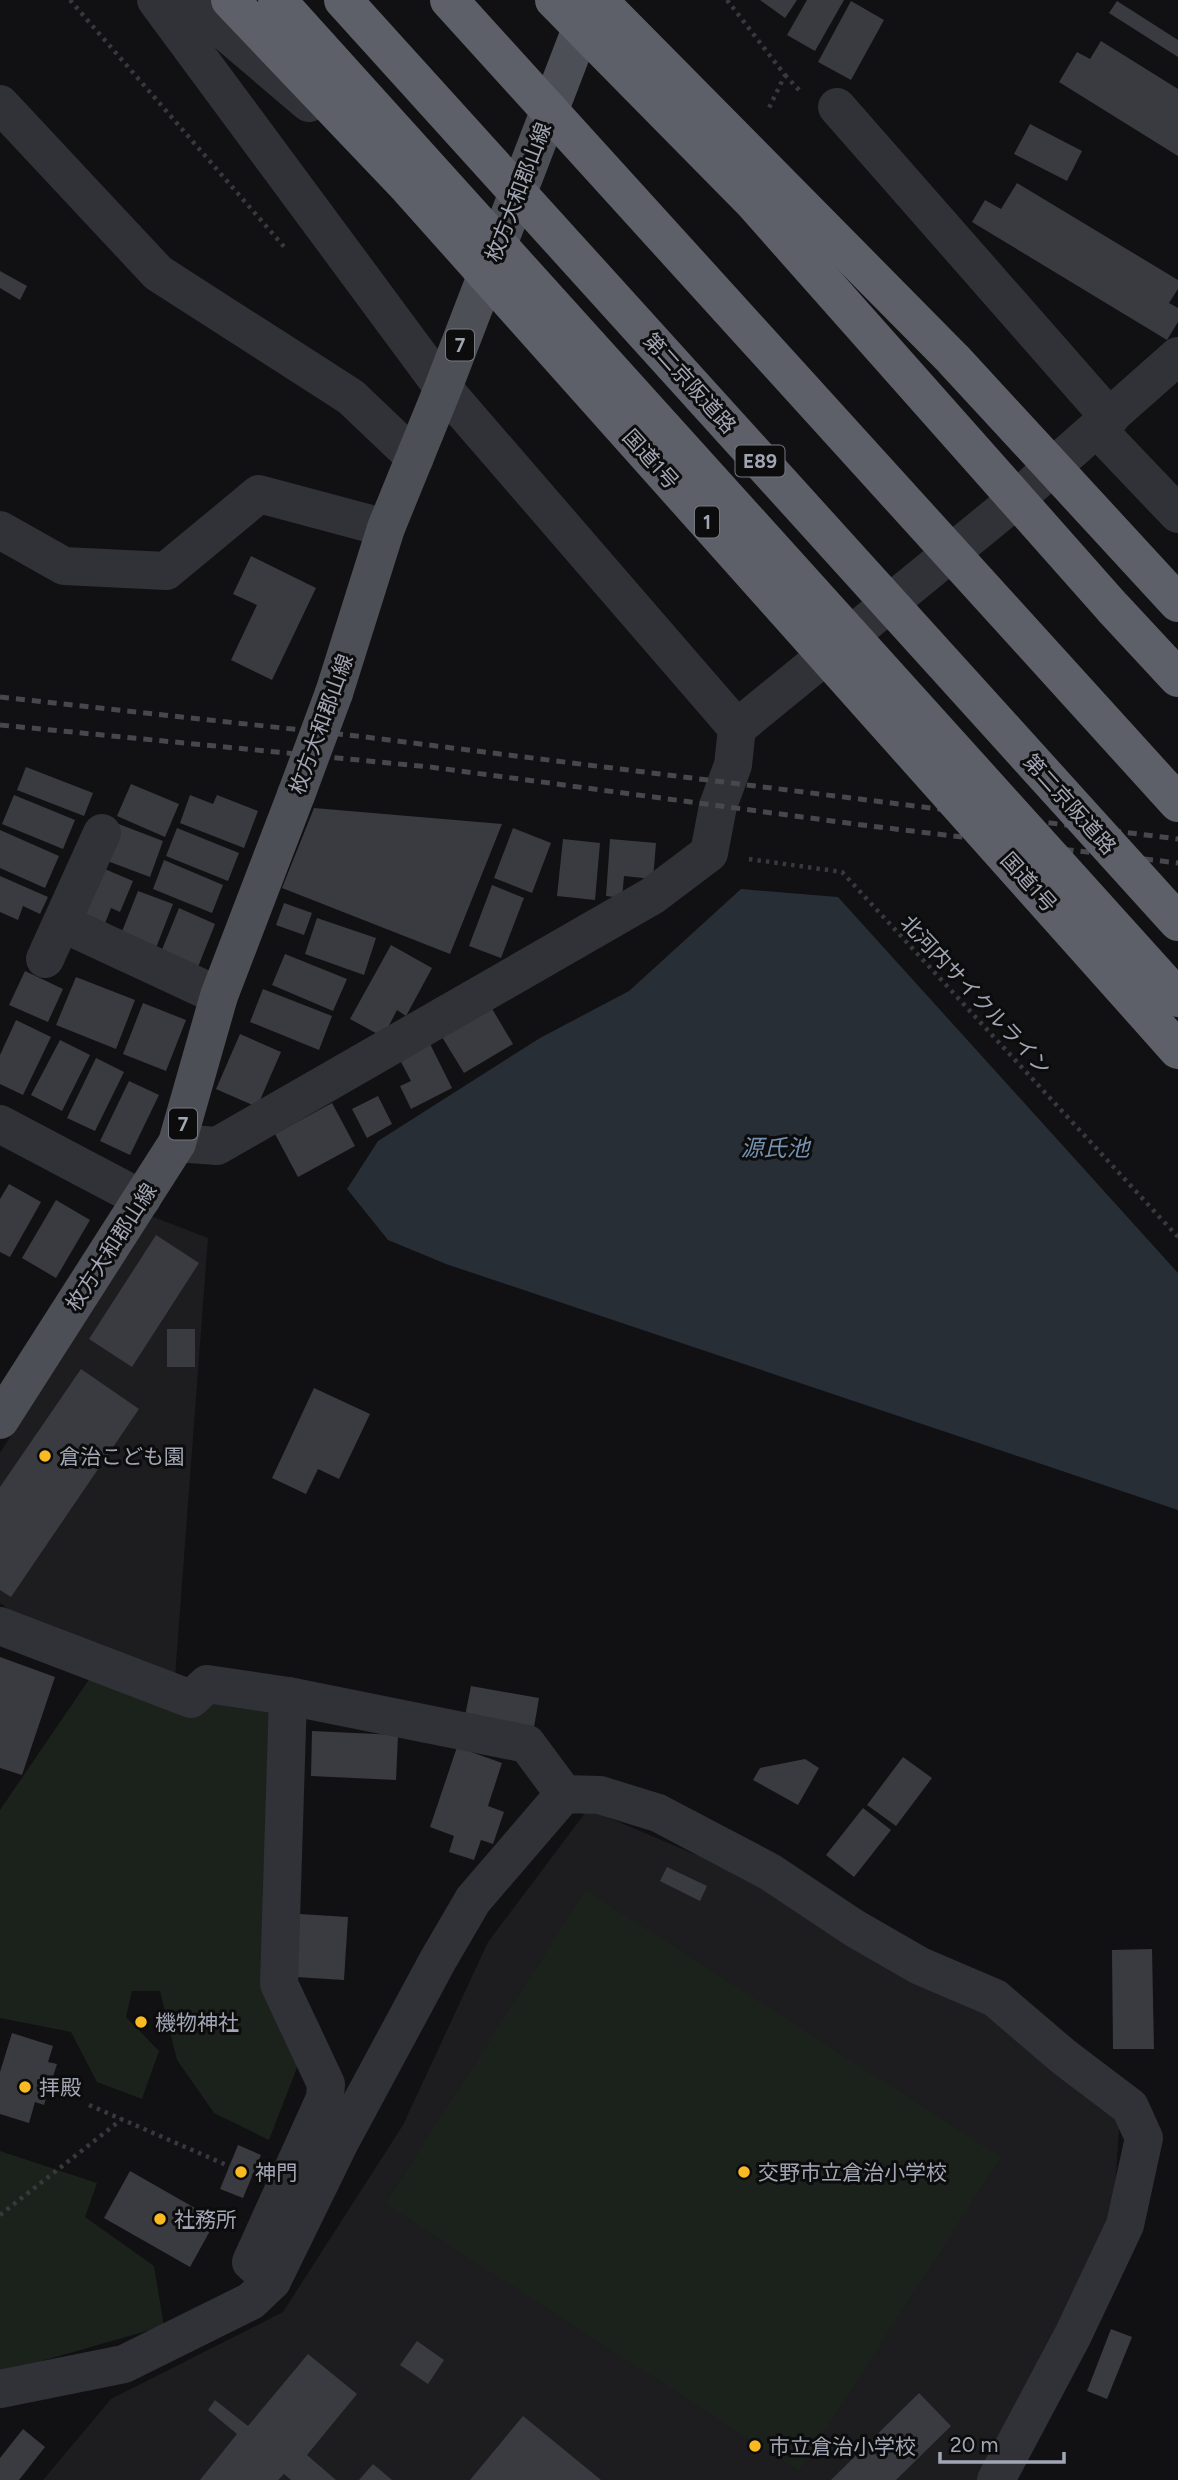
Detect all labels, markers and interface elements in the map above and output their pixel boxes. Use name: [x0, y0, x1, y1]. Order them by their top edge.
street label: 枚方大和郡山線: [480, 119, 556, 265]
street label: 第二京阪道路: [639, 328, 741, 438]
road number: 7: [446, 330, 474, 360]
street label: 国道1号: [618, 424, 684, 494]
road number: E89: [736, 446, 784, 476]
road number: 1: [695, 506, 719, 538]
street label: 枚方大和郡山線: [284, 651, 358, 797]
street label: 第二京阪道路: [1019, 749, 1121, 859]
street label: 国道1号: [996, 847, 1062, 917]
street label: 北河内サイクルライン: [896, 910, 1056, 1080]
road number: 7: [169, 1108, 197, 1140]
water label: 源氏池: [741, 1134, 812, 1162]
street label: 枚方大和郡山線: [60, 1179, 162, 1315]
place label: 倉治こども園: [59, 1444, 185, 1469]
marker: 倉治こども園: [37, 1448, 53, 1464]
place label: 機物神社: [155, 2010, 239, 2035]
marker: 機物神社: [133, 2014, 149, 2030]
place label: 拝殿: [39, 2075, 81, 2100]
marker: 拝殿: [17, 2079, 33, 2095]
place label: 神門: [255, 2160, 297, 2185]
place label: 交野市立倉治小学校: [758, 2160, 947, 2185]
marker: 神門: [233, 2164, 249, 2180]
marker: 交野市立倉治小学校: [736, 2164, 752, 2180]
place label: 社務所: [174, 2207, 237, 2232]
marker: 社務所: [152, 2211, 168, 2227]
scale bar: [940, 2420, 1064, 2464]
text: 20 m: [950, 2432, 998, 2457]
place label: 市立倉治小学校: [769, 2434, 916, 2459]
marker: 市立倉治小学校: [747, 2438, 763, 2454]

